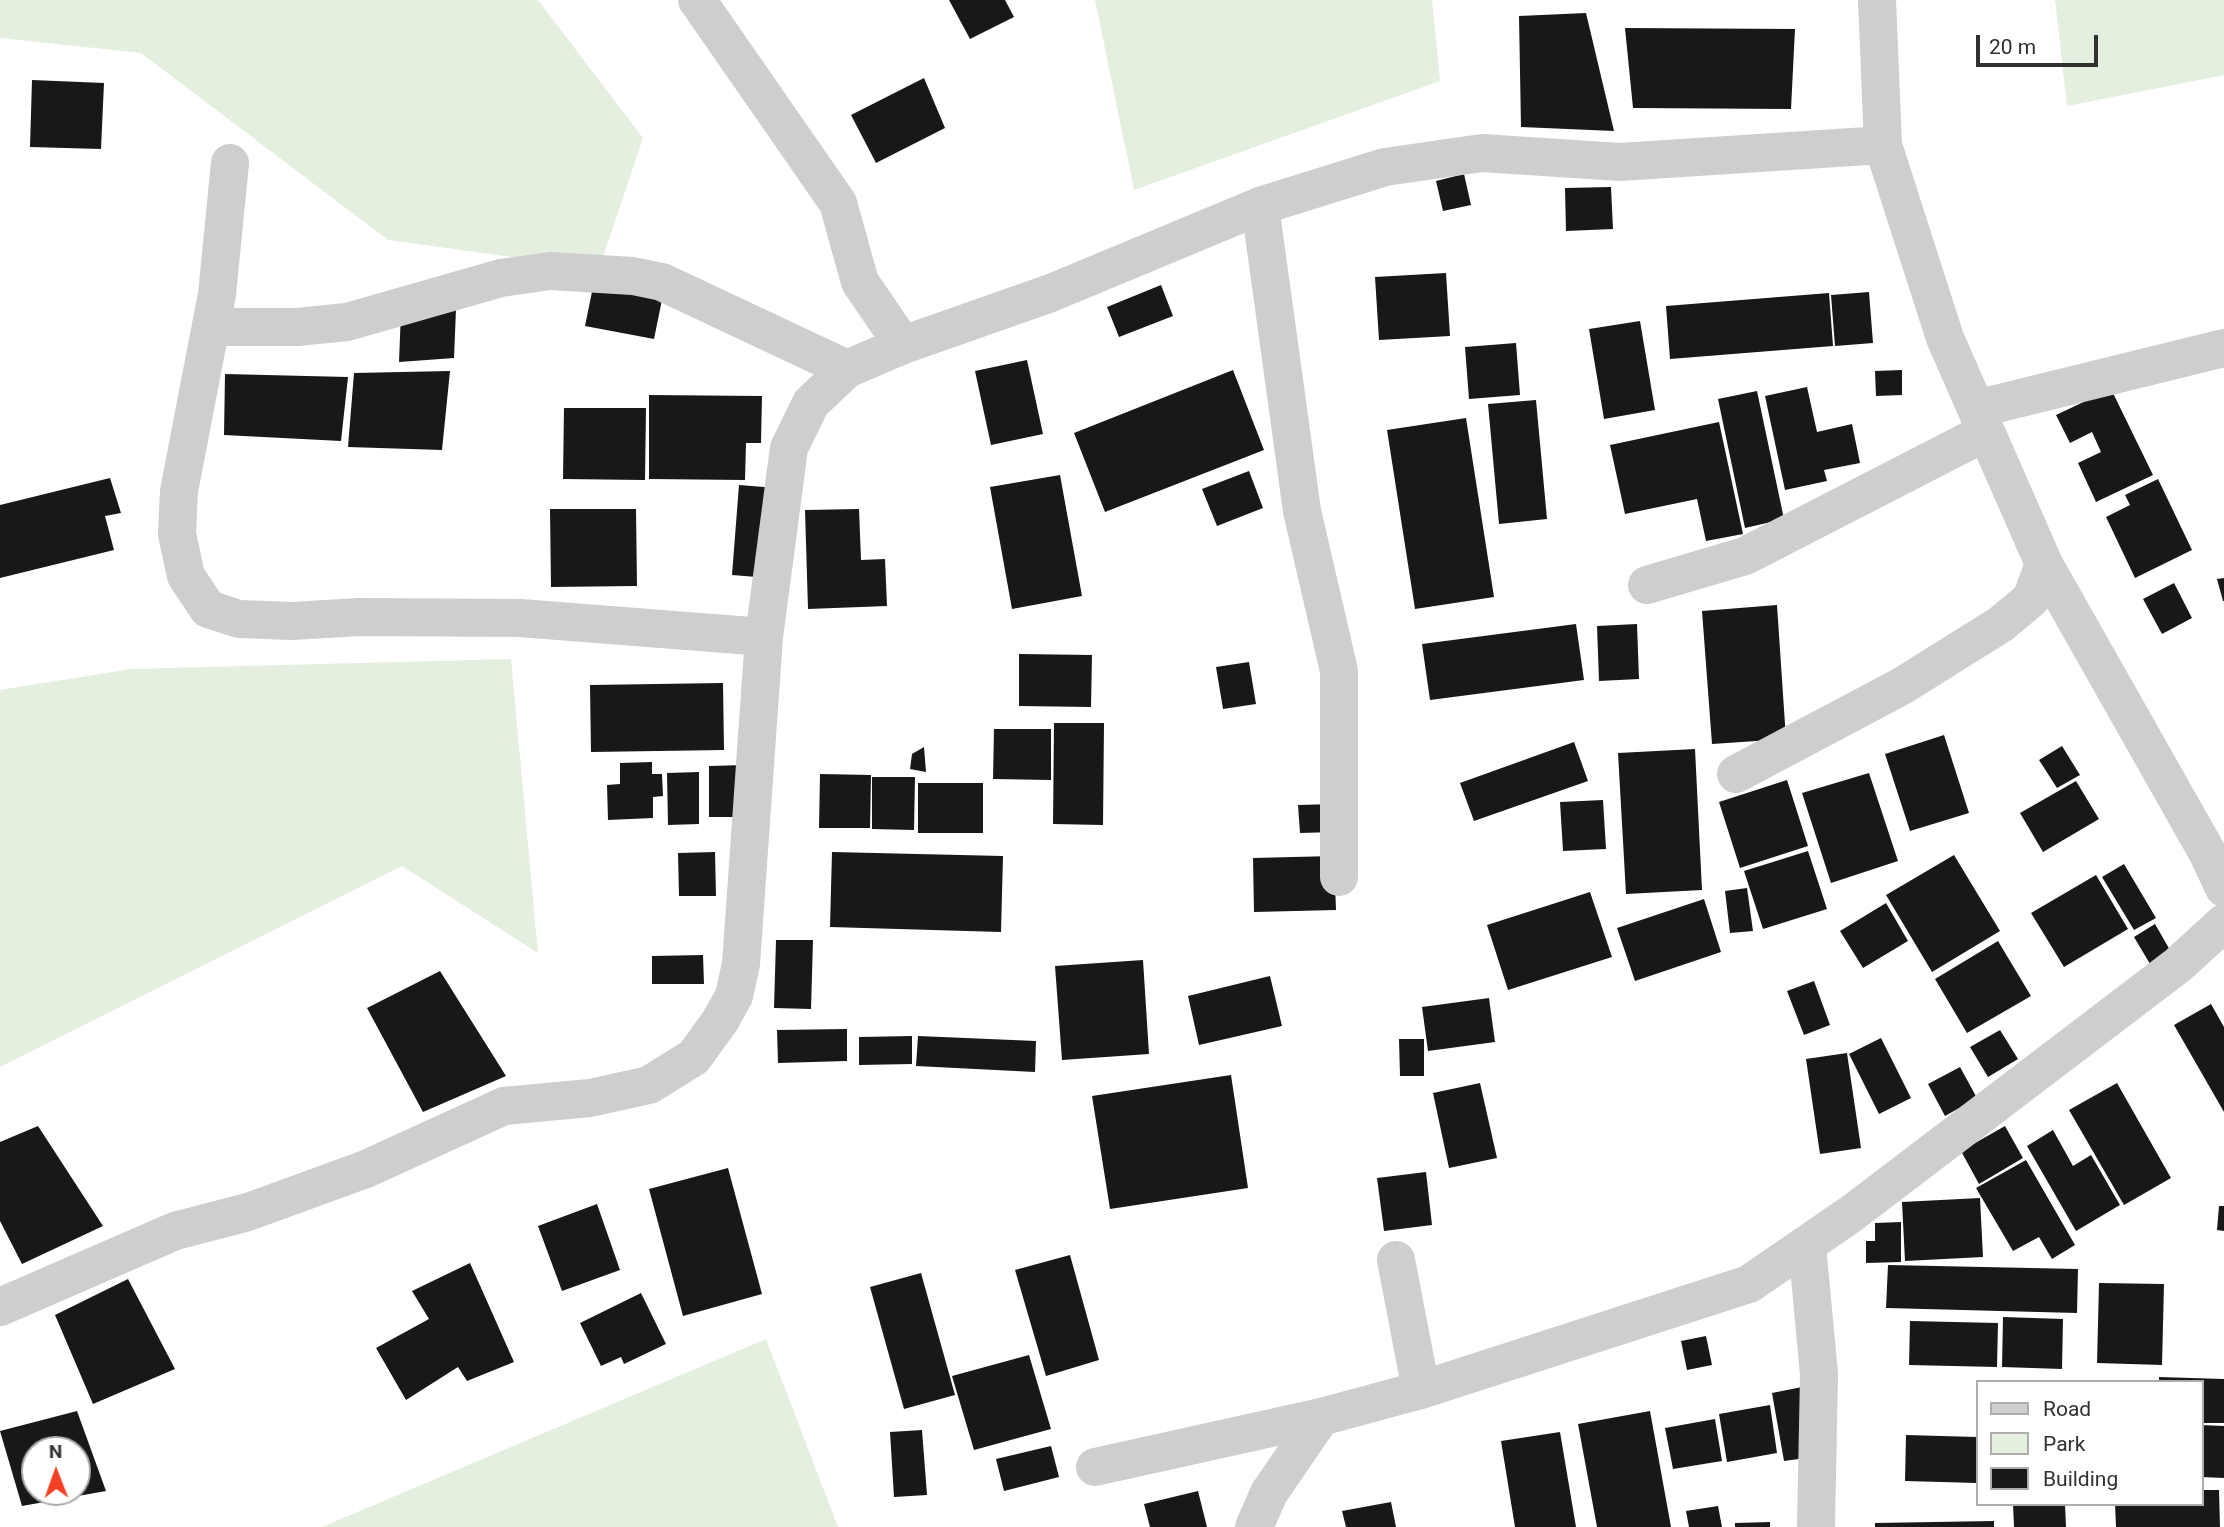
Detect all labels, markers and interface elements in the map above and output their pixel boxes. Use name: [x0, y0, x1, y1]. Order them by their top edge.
scale bar: [1979, 21, 2102, 65]
text: 20 m: [1989, 35, 2036, 59]
legend: [1976, 1380, 2203, 1506]
text: Road: [2043, 1397, 2091, 1421]
text: Park: [2043, 1432, 2085, 1456]
north arrow: [21, 1436, 91, 1506]
text: N: [49, 1440, 63, 1463]
text: Building: [2043, 1467, 2118, 1491]

